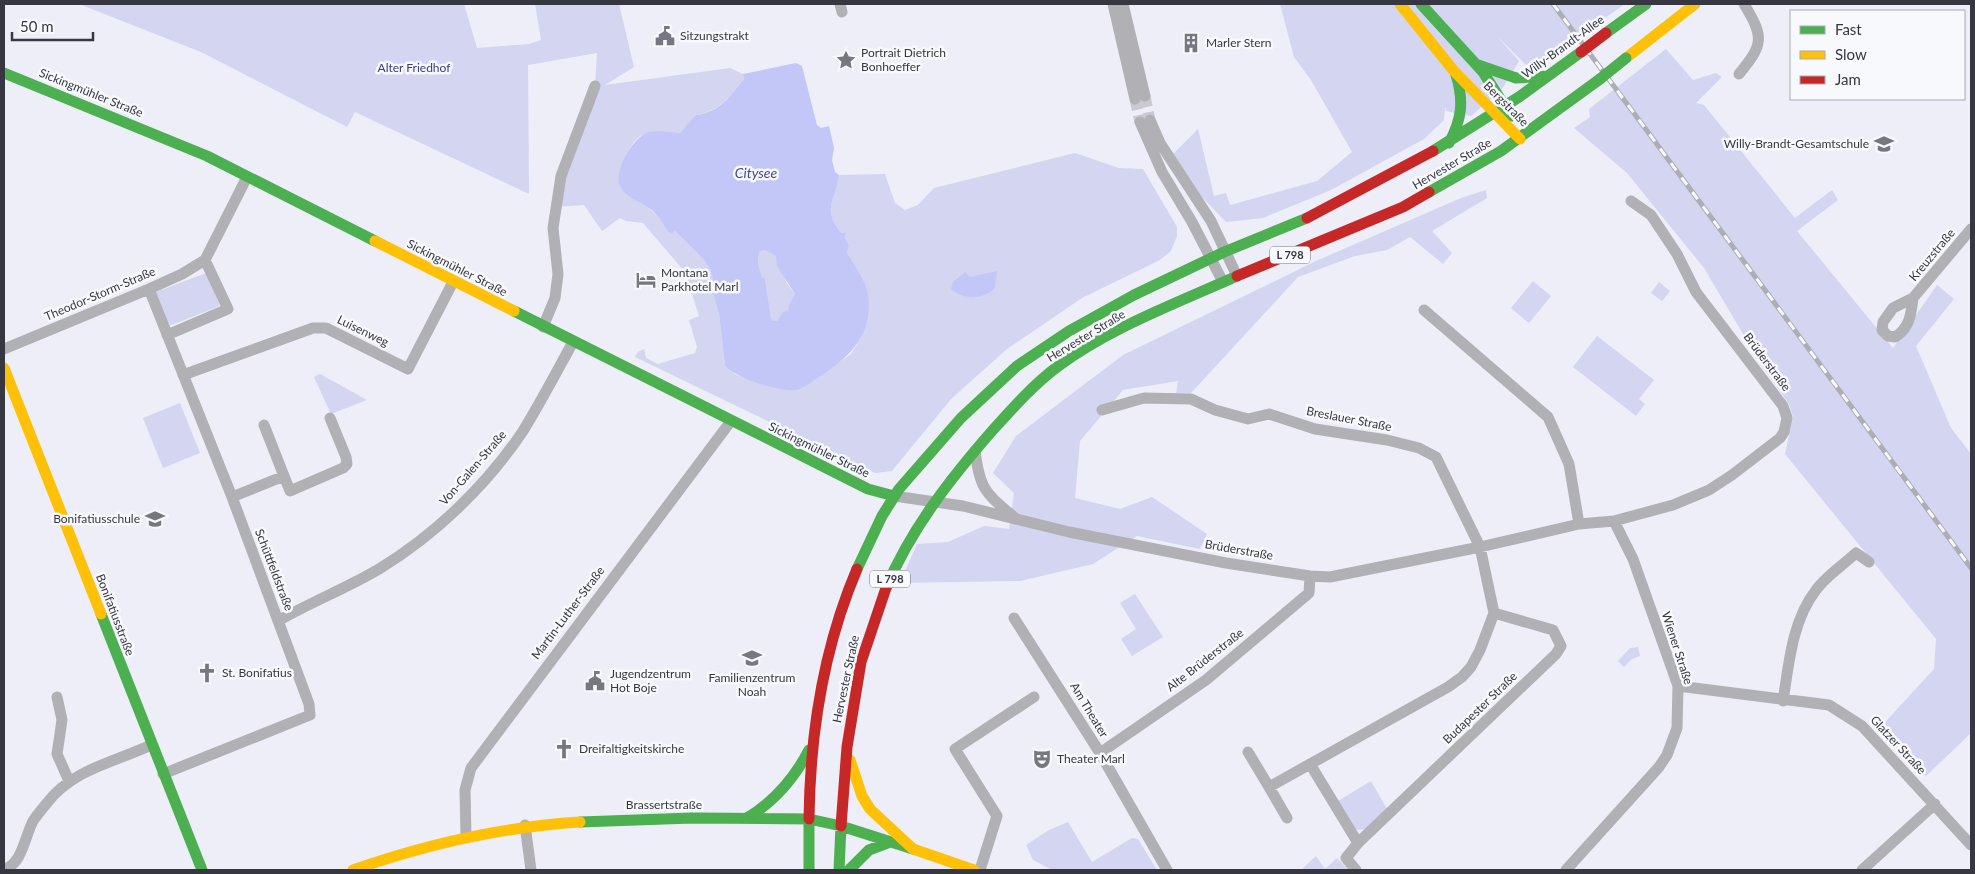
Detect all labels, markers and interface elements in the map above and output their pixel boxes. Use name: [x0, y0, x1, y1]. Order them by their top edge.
scale bar: [12, 10, 94, 42]
legend: [1790, 10, 1965, 100]
street label: Willy-Brandt-Allee: [1519, 12, 1607, 81]
text: 50 m: [20, 17, 54, 35]
text: Fast: [1835, 20, 1862, 38]
public building icon: Sitzungstrakt: [654, 25, 676, 47]
place label: Sitzungstrakt: [680, 28, 750, 43]
building icon: Marler Stern: [1180, 32, 1202, 54]
place label: Marler Stern: [1206, 35, 1272, 50]
place label: Portrait Dietrich Bonhoeffer: [861, 45, 946, 74]
text: Slow: [1835, 45, 1867, 63]
place icon: Portrait Dietrich Bonhoeffer: [835, 49, 857, 71]
park label: Alter Friedhof: [378, 60, 451, 75]
street label: Sickingmühler Straße: [37, 65, 145, 120]
text: Jam: [1835, 70, 1861, 88]
street label: Bergstraße: [1481, 78, 1532, 129]
school or university icon: Willy-Brandt-Gesamtschule: [1873, 133, 1895, 155]
street label: Hervester Straße: [1409, 135, 1494, 192]
place label: Willy-Brandt-Gesamtschule: [1724, 136, 1869, 151]
water label: Citysee: [735, 164, 778, 181]
street label: Kreuzstraße: [1905, 226, 1958, 284]
street label: Sickingmühler Straße: [405, 236, 510, 299]
road number: L 798: [1270, 246, 1310, 264]
street label: Theodor-Storm-Straße: [42, 263, 158, 324]
place label: Montana Parkhotel Marl: [661, 265, 738, 294]
hotel icon: Montana Parkhotel Marl: [635, 269, 657, 291]
street label: Hervester Straße: [1044, 306, 1128, 365]
street label: Luisenweg: [335, 312, 391, 349]
street label: Brüderstraße: [1741, 330, 1794, 394]
street label: Breslauer Straße: [1305, 403, 1393, 434]
street label: Sickingmühler Straße: [766, 419, 872, 481]
street label: Von-Galen-Straße: [436, 427, 509, 508]
school or university icon: Bonifatiusschule: [144, 508, 166, 530]
place label: Bonifatiusschule: [53, 511, 140, 526]
street label: Schüttfeldstraße: [252, 527, 297, 613]
street label: Brüderstraße: [1204, 536, 1274, 563]
street label: Martin-Luther-Straße: [528, 563, 607, 662]
road number: L 798: [870, 570, 910, 588]
street label: Bonifatiusstraße: [93, 572, 138, 658]
street label: Wiener Straße: [1659, 609, 1696, 686]
street label: Alte Brüderstraße: [1163, 625, 1246, 694]
street label: Hervester Straße: [829, 634, 862, 724]
school or university icon: Familienzentrum Noah: [741, 647, 763, 669]
church icon: St. Bonifatius: [196, 662, 218, 684]
place label: St. Bonifatius: [222, 665, 292, 680]
place label: Jugendzentrum Hot Boje: [610, 666, 691, 695]
street label: Budapester Straße: [1440, 669, 1520, 747]
public building icon: Jugendzentrum Hot Boje: [584, 670, 606, 692]
place label: Familienzentrum Noah: [709, 670, 796, 699]
street label: Am Theater: [1067, 679, 1112, 741]
street label: Glatzer Straße: [1867, 712, 1929, 777]
church icon: Dreifaltigkeitskirche: [553, 738, 575, 760]
place label: Dreifaltigkeitskirche: [579, 741, 684, 756]
theatre icon: Theater Marl: [1031, 748, 1053, 770]
place label: Theater Marl: [1057, 751, 1125, 766]
street label: Brassertstraße: [626, 797, 702, 812]

